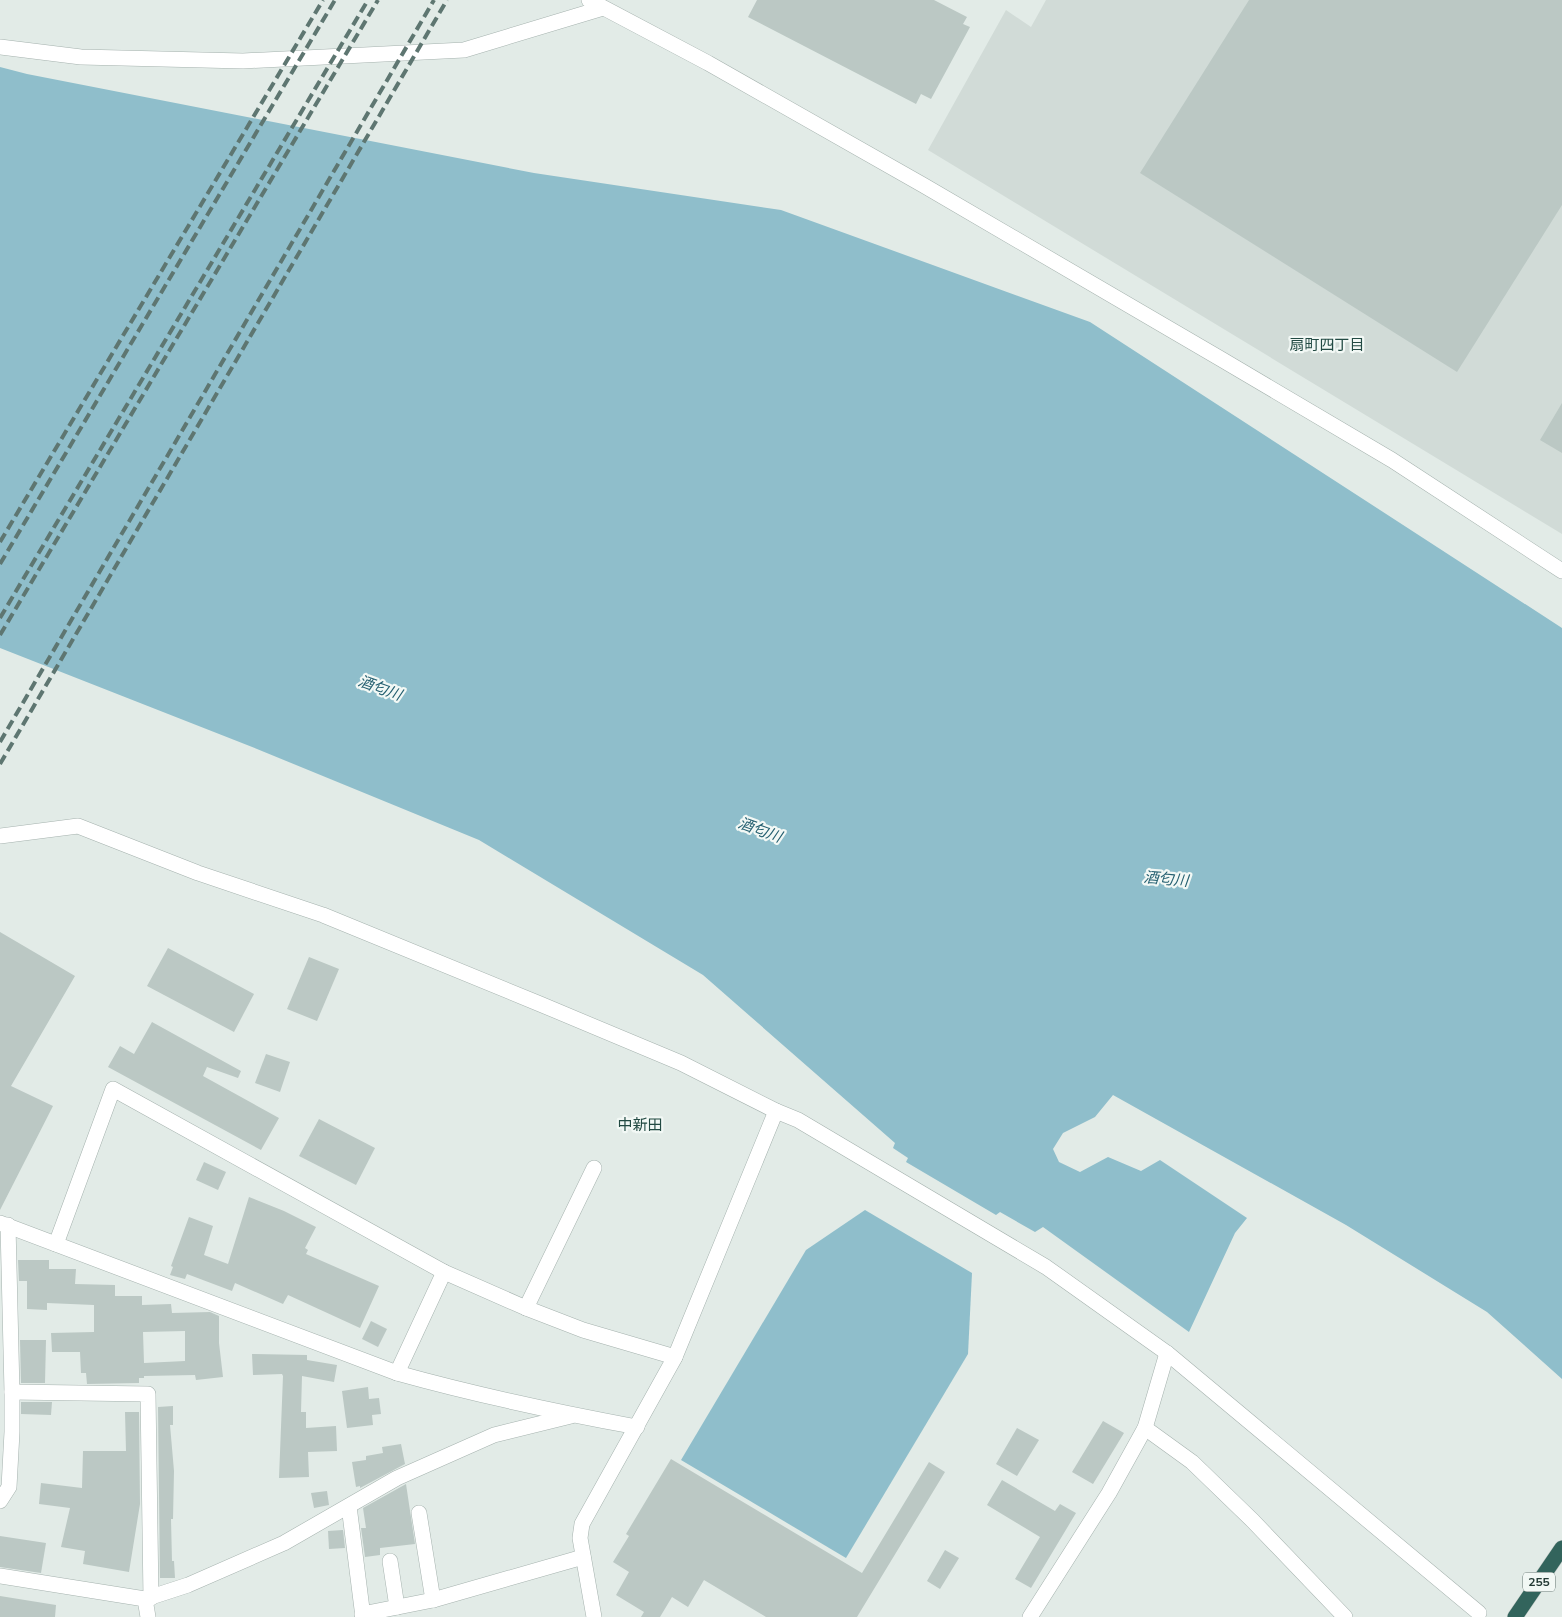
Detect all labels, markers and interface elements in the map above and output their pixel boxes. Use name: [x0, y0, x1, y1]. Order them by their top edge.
district label: 扇町四丁目: [1289, 335, 1365, 354]
water label: 酒匂川: [356, 671, 406, 705]
water label: 酒匂川: [736, 813, 786, 847]
water label: 酒匂川: [1143, 867, 1191, 890]
district label: 中新田: [617, 1115, 663, 1134]
road number: 255: [1523, 1572, 1555, 1591]

